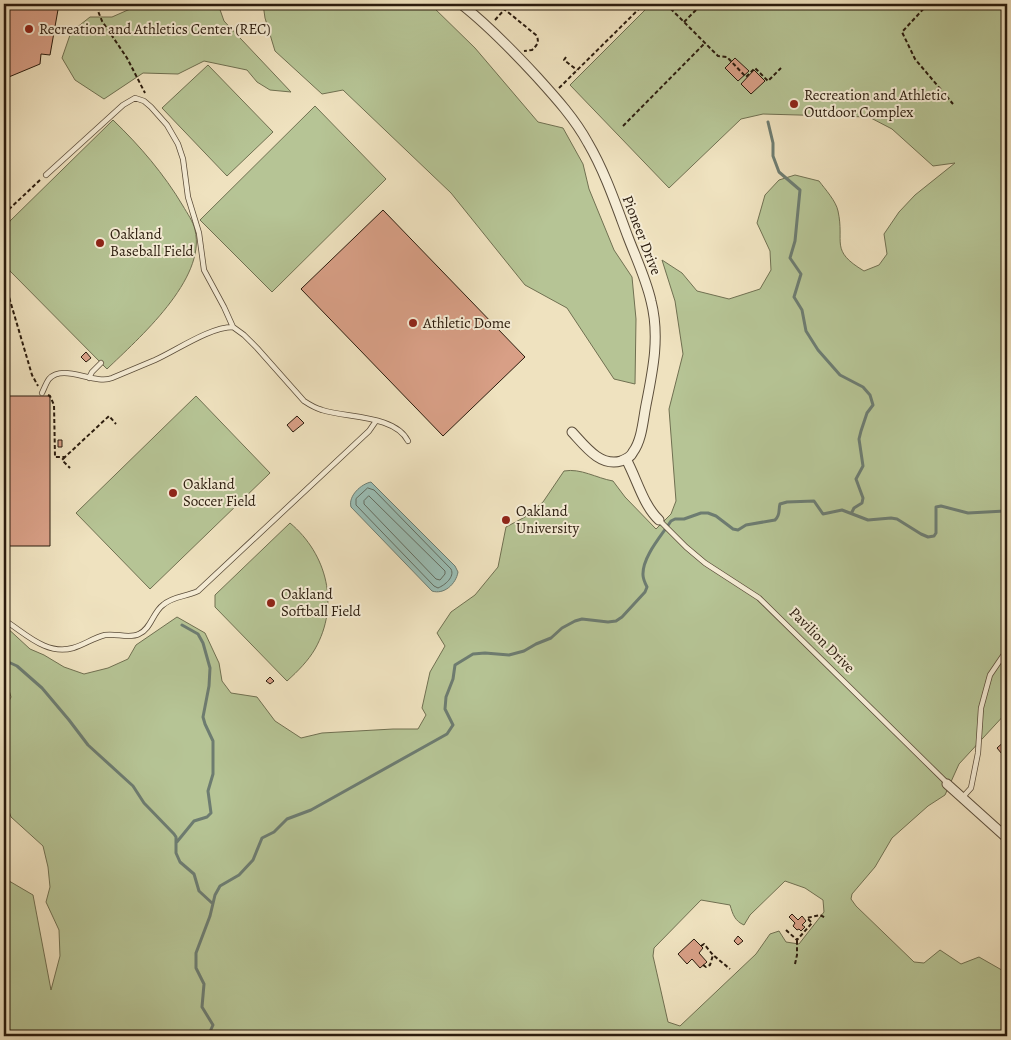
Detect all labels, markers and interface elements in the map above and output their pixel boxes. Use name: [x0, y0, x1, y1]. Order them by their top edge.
place label: Recreation and Athletics Center (REC): [39, 19, 271, 39]
marker: Recreation and Athletics Center (REC): [23, 23, 35, 35]
place label: Recreation and Athletic Outdoor Complex: [804, 85, 947, 122]
marker: Recreation and Athletic Outdoor Complex: [788, 98, 800, 110]
street label: Pioneer Drive: [618, 192, 666, 278]
place label: Oakland Baseball Field: [110, 224, 195, 261]
marker: Oakland Baseball Field: [94, 237, 106, 249]
place label: Athletic Dome: [422, 313, 511, 333]
marker: Athletic Dome: [407, 317, 419, 329]
place label: Oakland Soccer Field: [183, 474, 257, 511]
marker: Oakland Soccer Field: [167, 487, 179, 499]
place label: Oakland University: [516, 501, 579, 538]
marker: Oakland University: [500, 514, 512, 526]
place label: Oakland Softball Field: [281, 584, 362, 621]
marker: Oakland Softball Field: [265, 597, 277, 609]
street label: Pavilion Drive: [785, 603, 860, 678]

